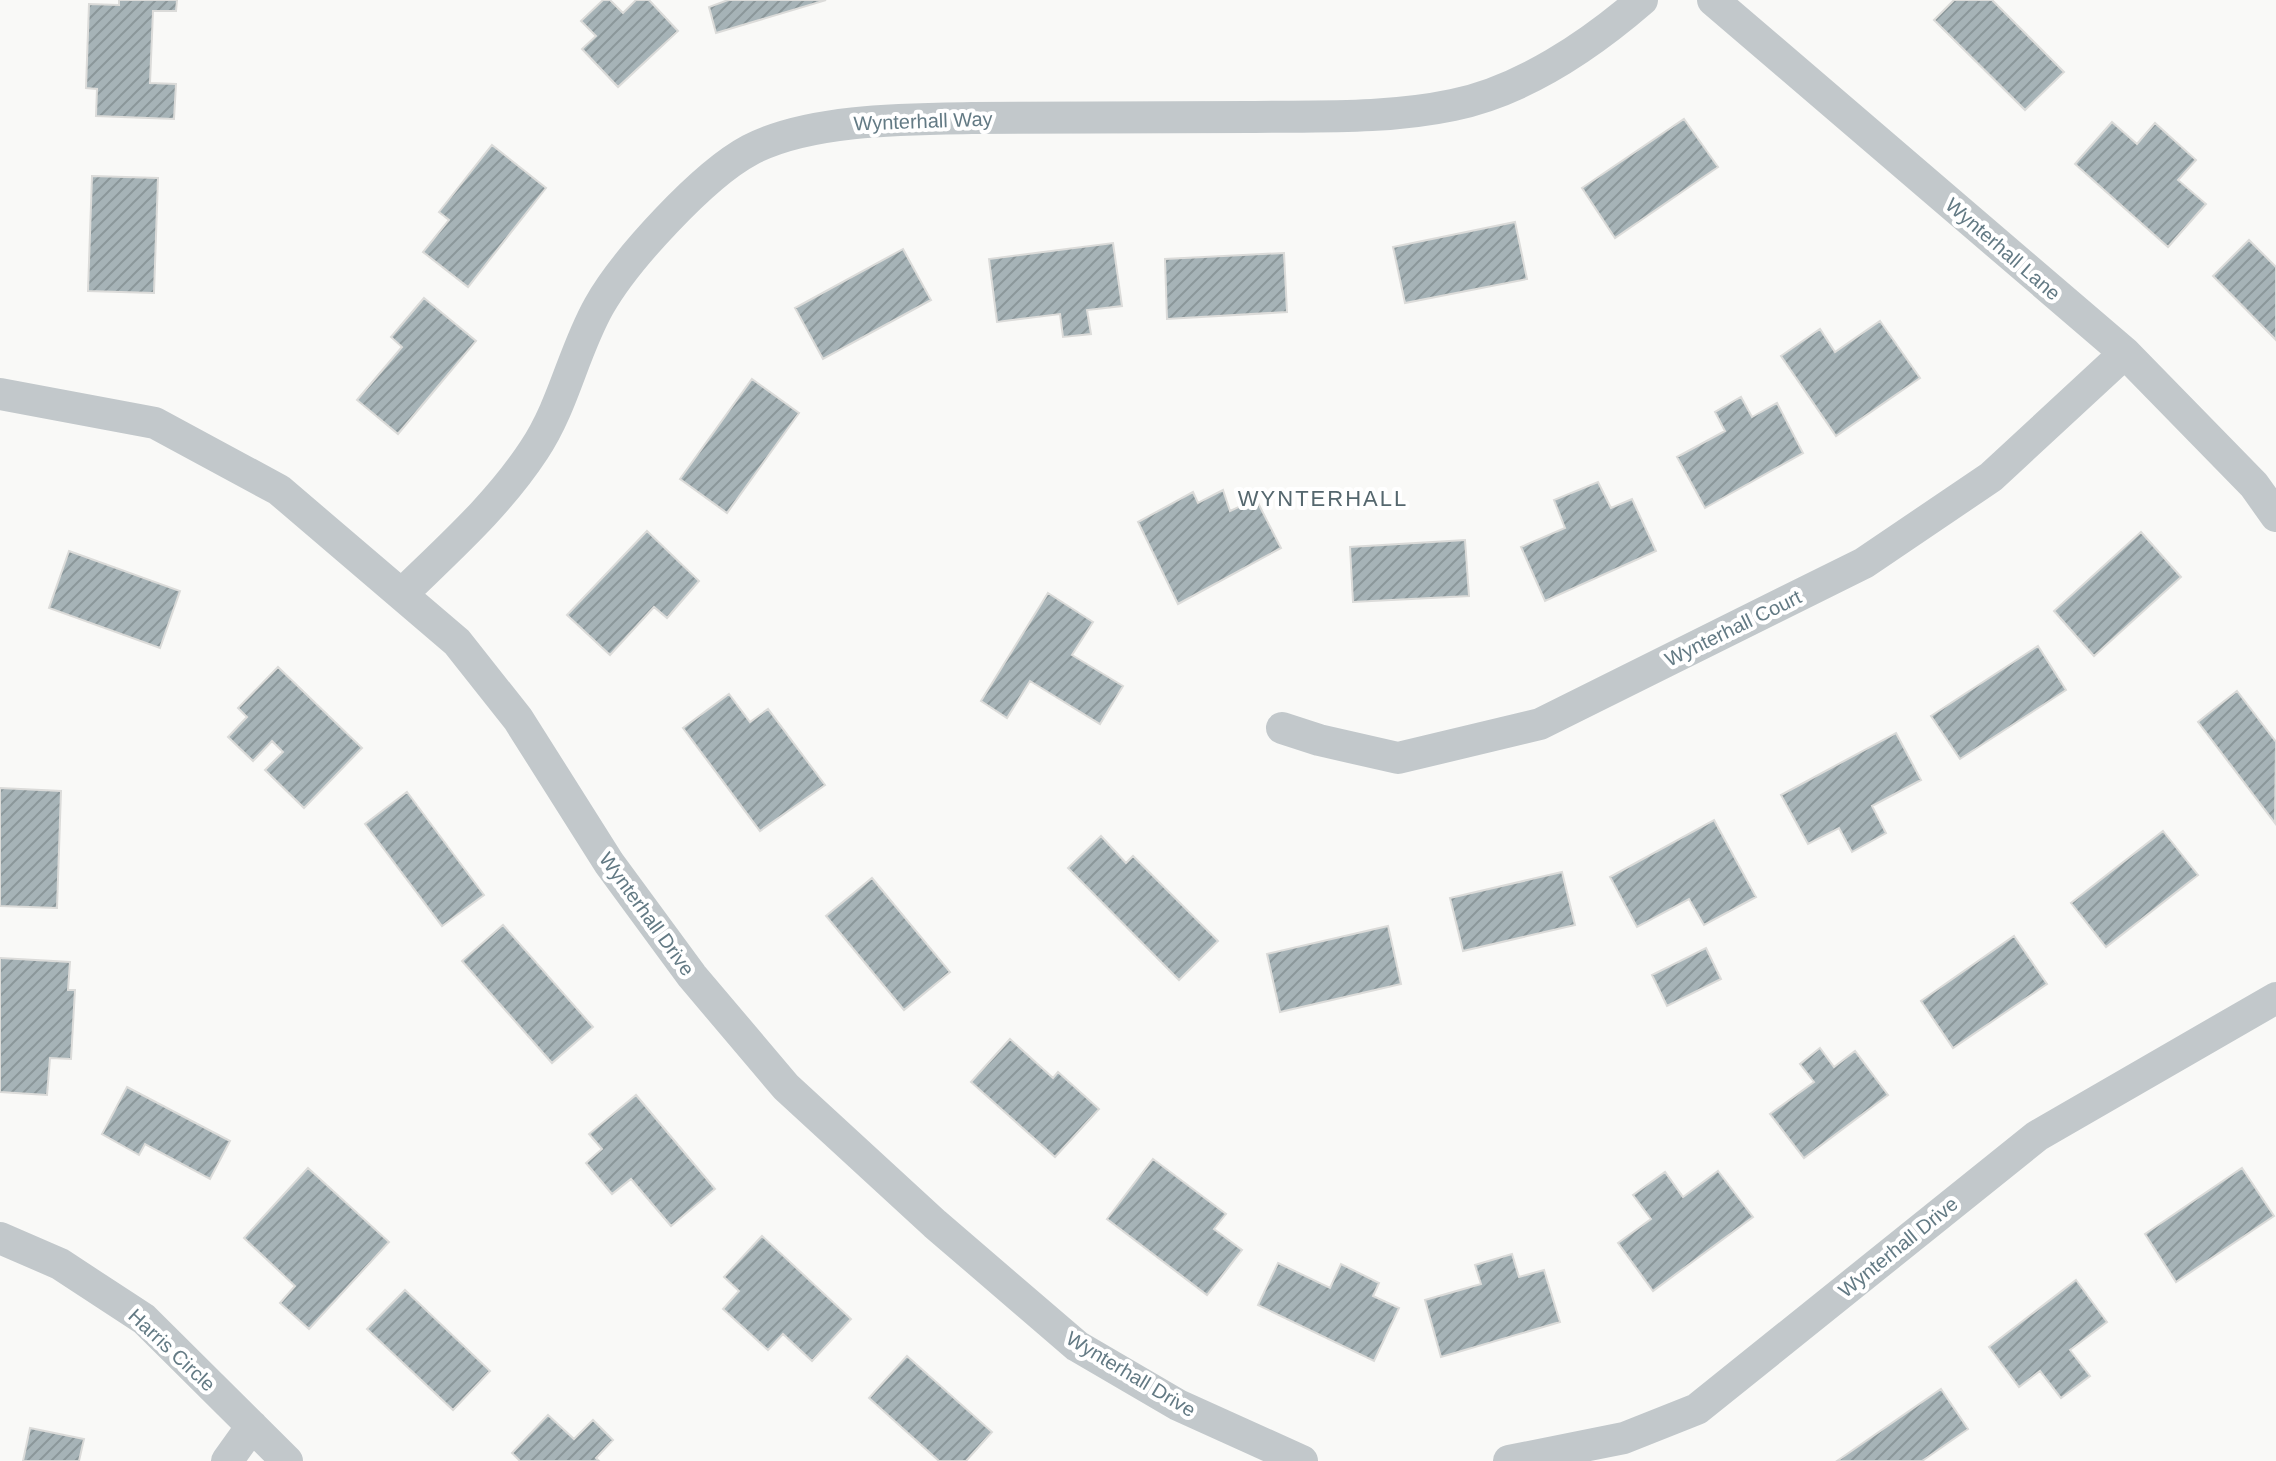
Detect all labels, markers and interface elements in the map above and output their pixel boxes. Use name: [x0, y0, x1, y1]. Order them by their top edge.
street label: Wynterhall Way: [853, 108, 993, 134]
street label: Wynterhall Lane: [1941, 193, 2065, 305]
district label: WYNTERHALL: [1238, 486, 1408, 511]
street label: Wynterhall Court: [1661, 585, 1805, 670]
street label: Wynterhall Drive: [595, 848, 699, 980]
street label: Wynterhall Drive: [1834, 1192, 1962, 1302]
street label: Harris Circle: [124, 1304, 220, 1396]
street label: Wynterhall Drive: [1063, 1327, 1199, 1421]

